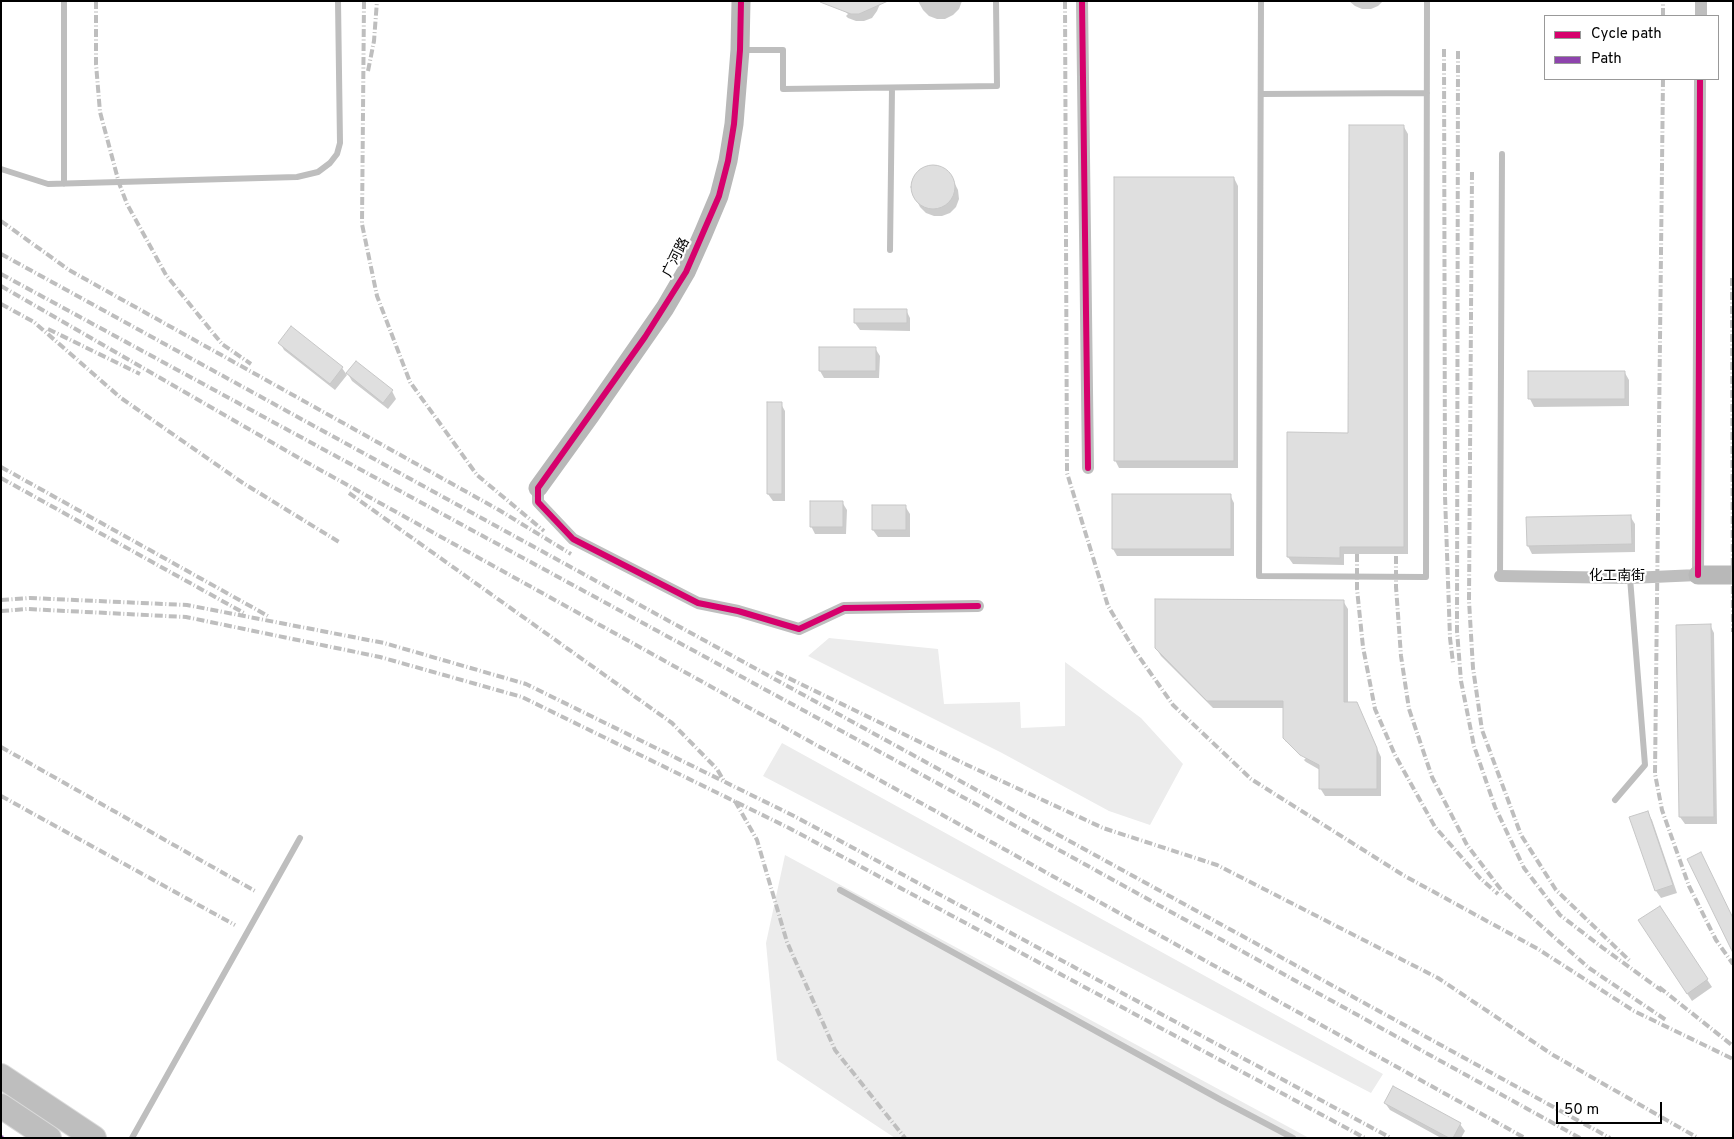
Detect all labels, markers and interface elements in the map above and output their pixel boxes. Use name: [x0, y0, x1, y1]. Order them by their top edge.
legend: [1544, 15, 1719, 80]
text: Cycle path: [1591, 25, 1662, 44]
text: Path: [1591, 50, 1622, 69]
street label: 广河路: [660, 235, 694, 281]
street label: 化工南街: [1589, 569, 1645, 585]
scale bar: [1559, 1092, 1665, 1124]
text: 50 m: [1564, 1101, 1599, 1120]

